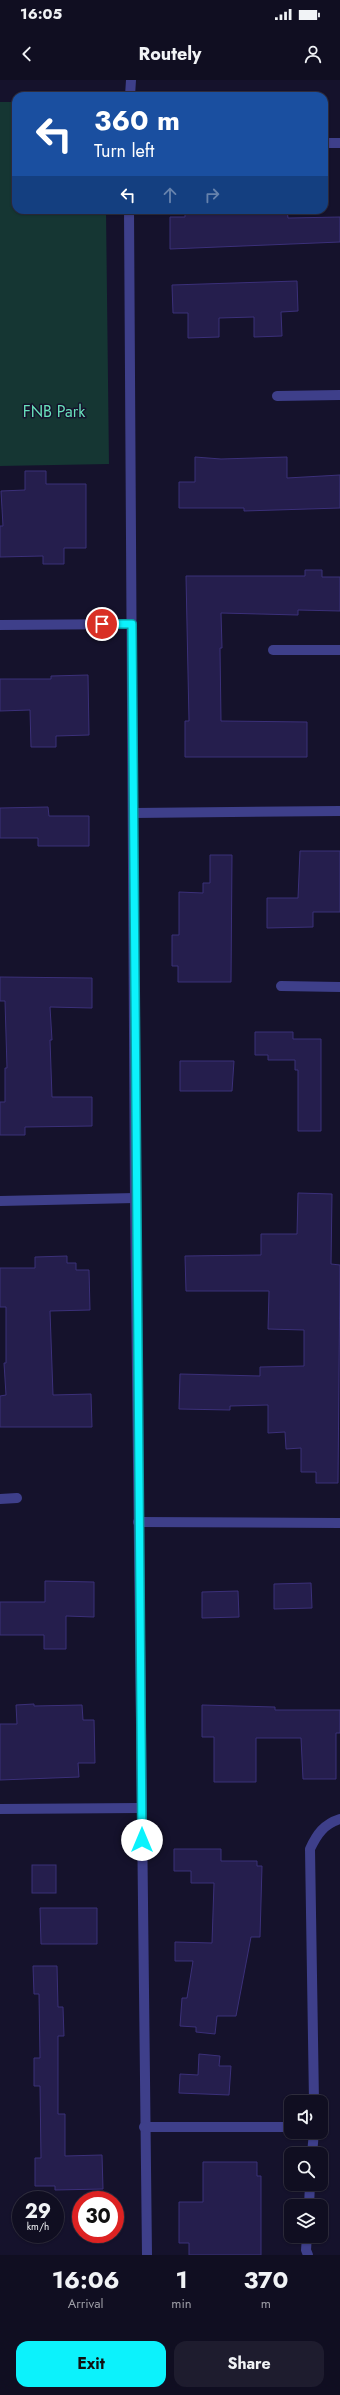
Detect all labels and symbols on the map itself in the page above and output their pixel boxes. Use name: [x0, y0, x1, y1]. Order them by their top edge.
park label: FNB Park: [23, 400, 86, 423]
pin: [85, 607, 119, 641]
position arrow: [121, 1819, 163, 1861]
speed limit sign: 30: [72, 2191, 124, 2243]

